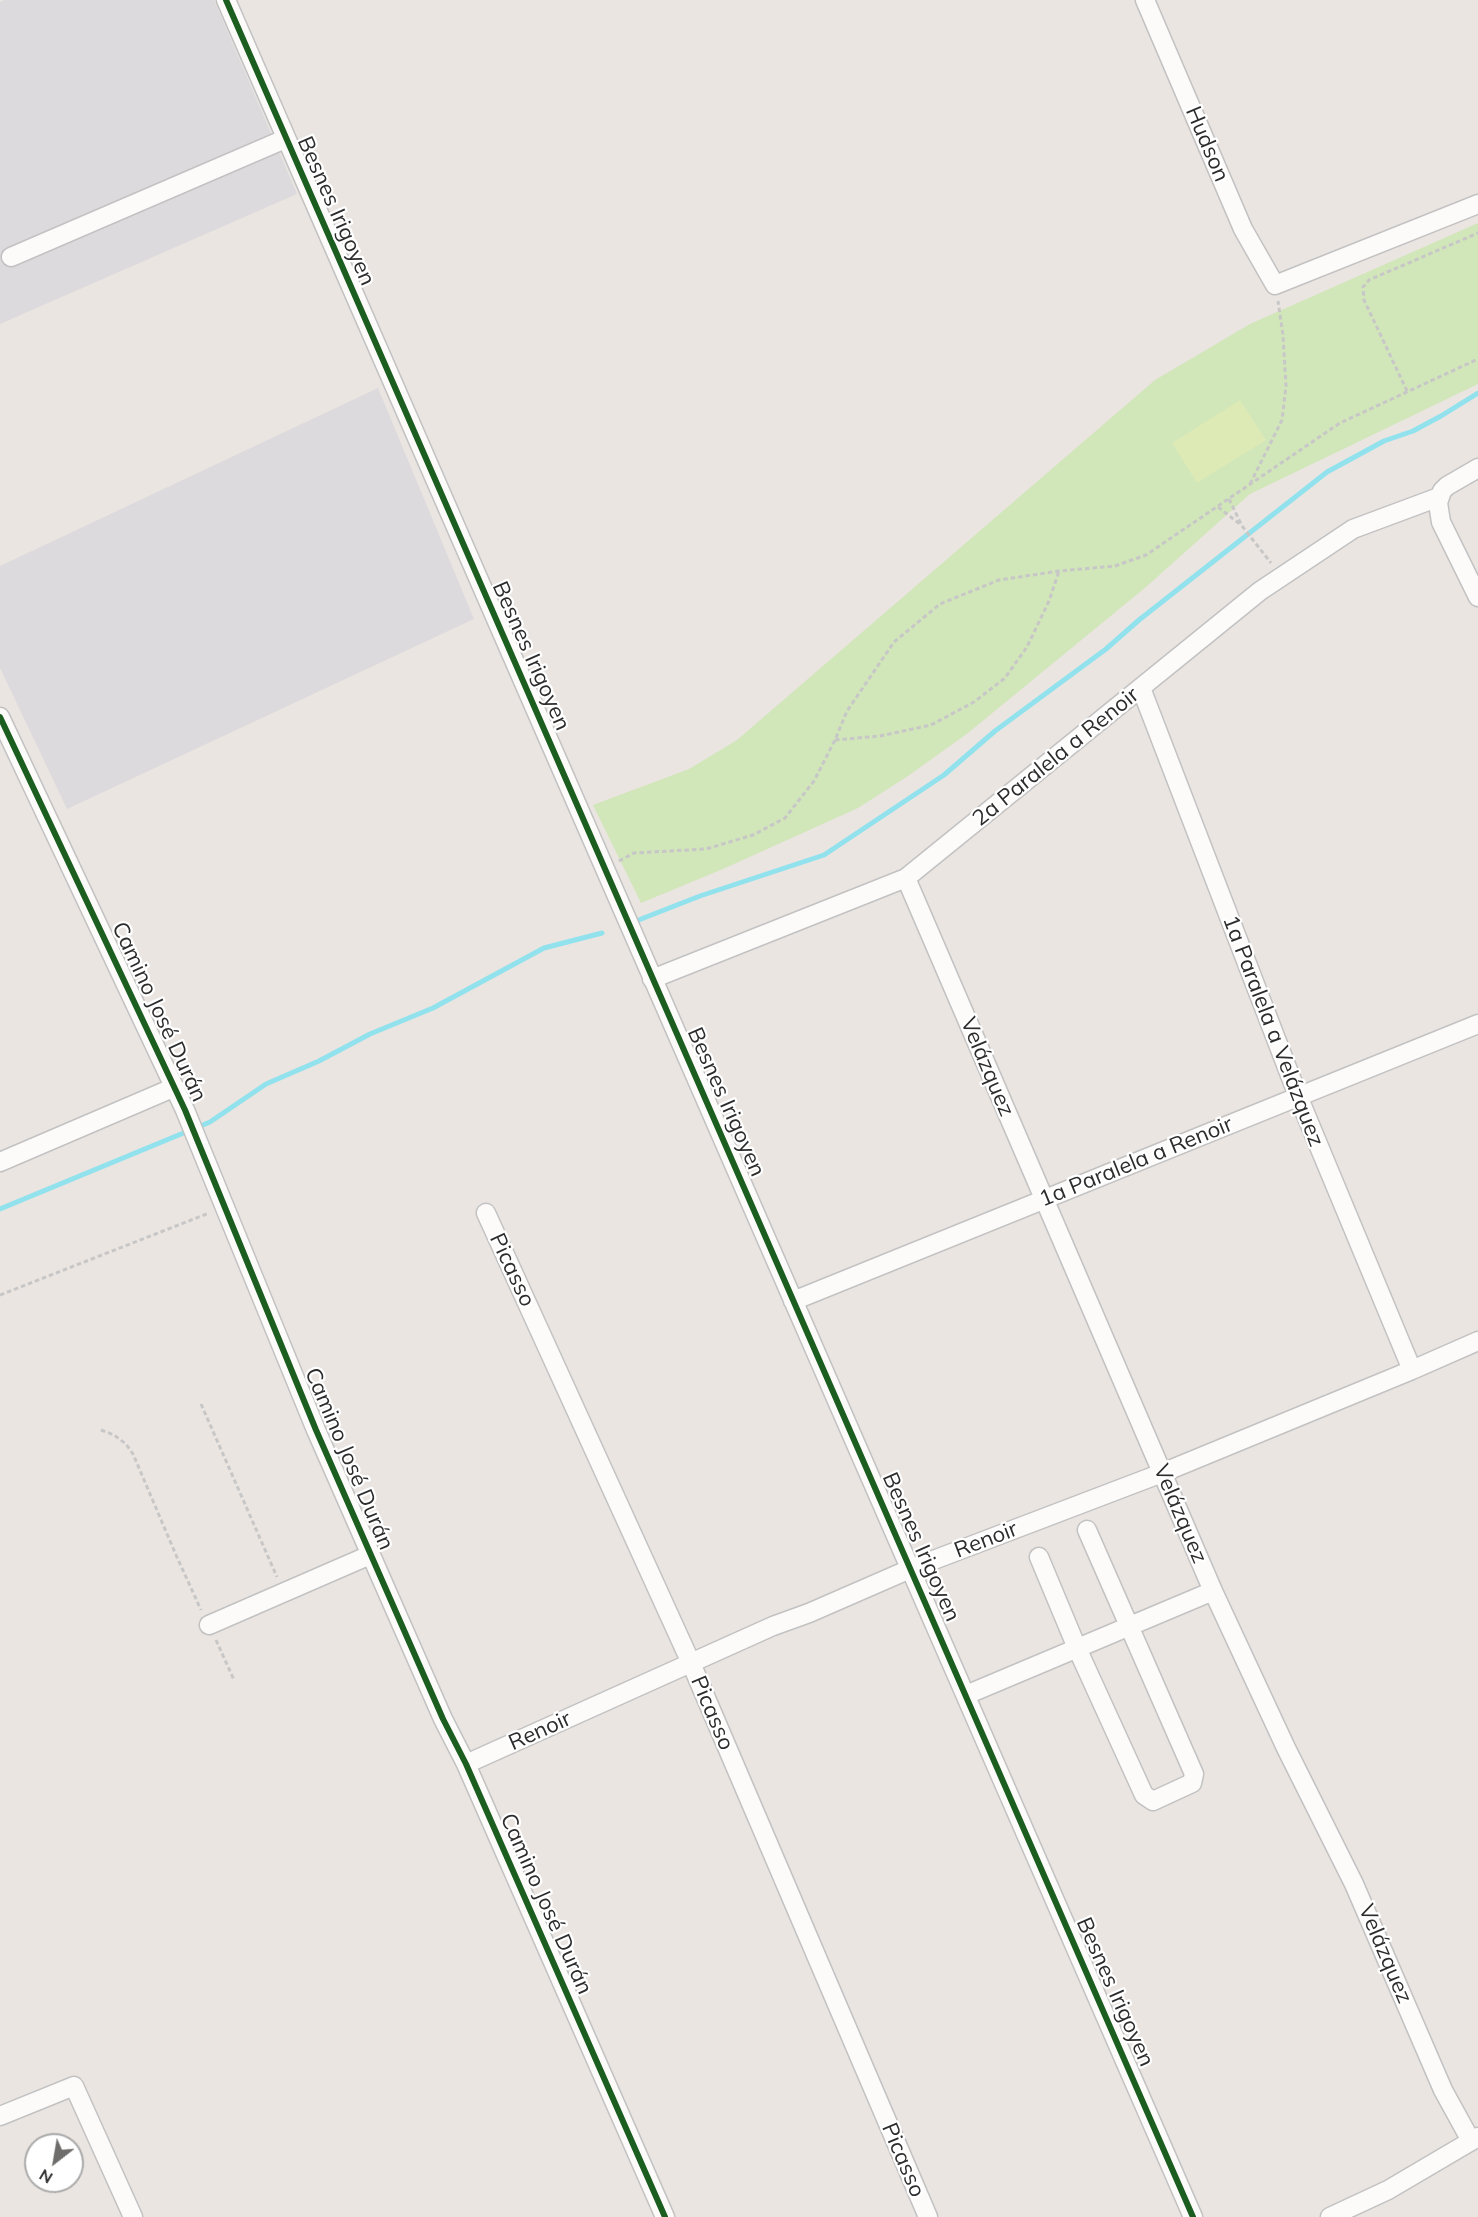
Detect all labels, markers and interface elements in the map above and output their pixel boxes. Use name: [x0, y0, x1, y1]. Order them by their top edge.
street label: Hudson: [1179, 102, 1235, 186]
street label: Besnes Irigoyen: [291, 132, 381, 290]
street label: Besnes Irigoyen: [486, 577, 576, 735]
street label: 2a Paralela a Renoir: [968, 682, 1144, 832]
street label: 1a Paralela a Velázquez: [1217, 912, 1329, 1150]
street label: Camino José Durán: [106, 918, 212, 1106]
street label: Velázquez: [954, 1014, 1020, 1120]
street label: Besnes Irigoyen: [681, 1023, 771, 1181]
street label: 1a Paralela a Renoir: [1035, 1111, 1237, 1213]
street label: Picasso: [484, 1229, 540, 1311]
street label: Camino José Durán: [299, 1364, 399, 1554]
street label: Velázquez: [1147, 1461, 1213, 1567]
street label: Besnes Irigoyen: [876, 1468, 966, 1626]
street label: Renoir: [951, 1516, 1021, 1564]
street label: Picasso: [685, 1672, 739, 1754]
street label: Renoir: [505, 1706, 575, 1756]
street label: Camino José Durán: [494, 1809, 598, 1999]
street label: Velázquez: [1352, 1901, 1418, 2007]
street label: Besnes Irigoyen: [1070, 1913, 1160, 2071]
street label: Picasso: [876, 2119, 930, 2201]
north arrow: [24, 2133, 84, 2193]
text: N: [35, 2165, 56, 2188]

